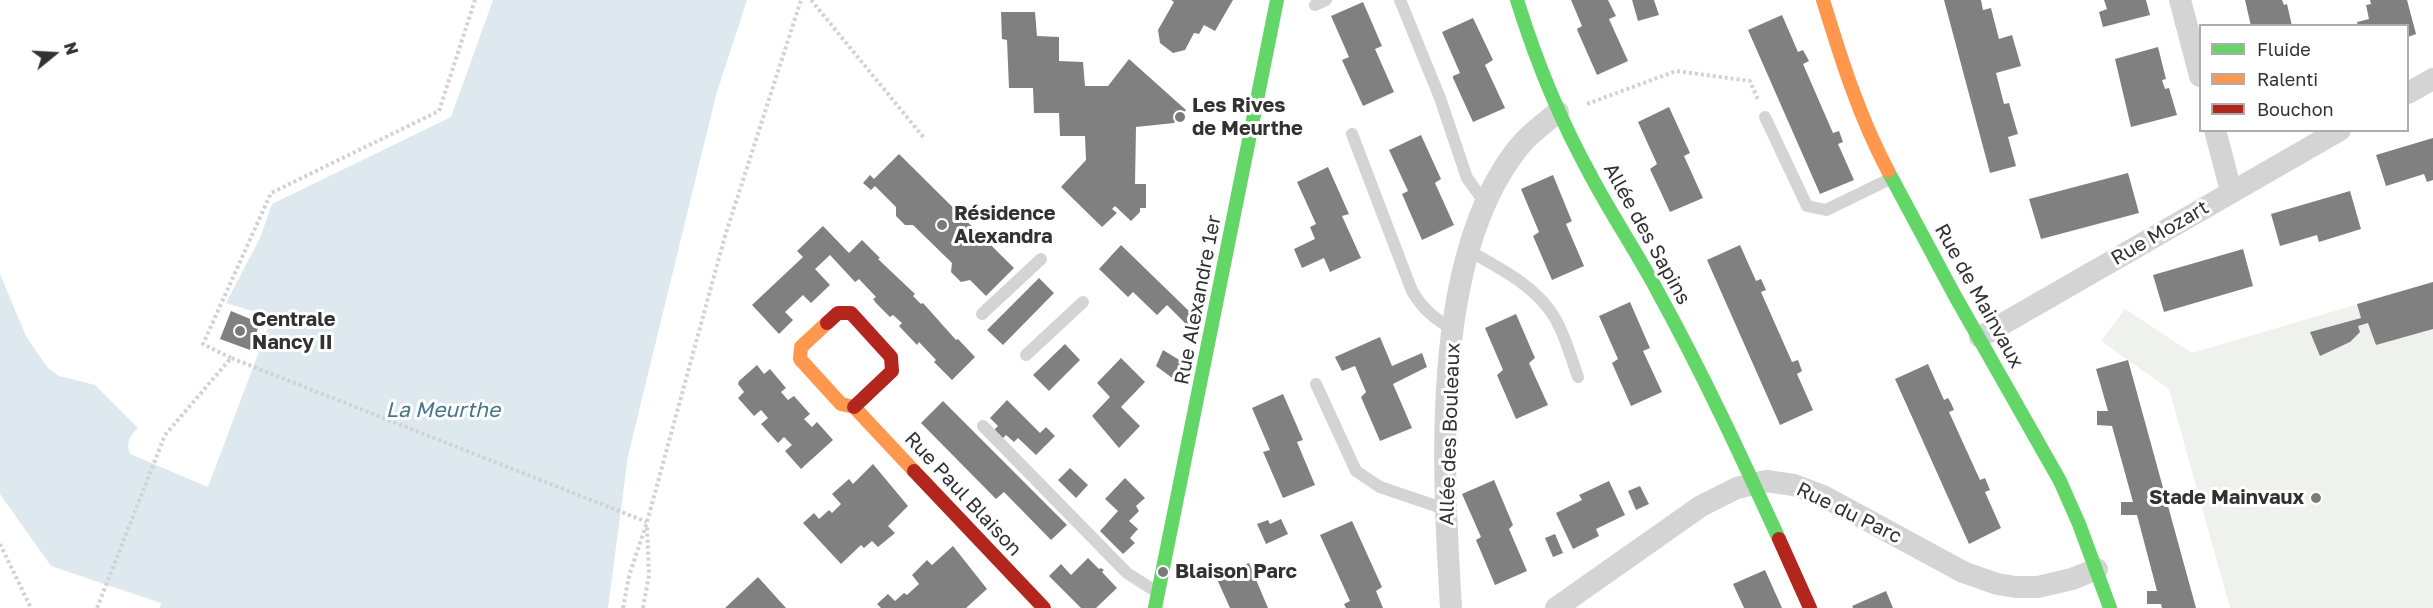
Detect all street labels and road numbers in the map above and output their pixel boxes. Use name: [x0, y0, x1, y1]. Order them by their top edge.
street label: Allée des Sapins: [1598, 159, 1696, 309]
street label: Rue Mozart: [2107, 195, 2213, 271]
street label: Rue Alexandre 1er: [1170, 213, 1226, 387]
street label: Rue de Mainvaux: [1929, 220, 2029, 372]
street label: Allée des Bouleaux: [1435, 342, 1465, 526]
street label: Rue Paul Blaison: [899, 427, 1027, 561]
street label: Rue du Parc: [1793, 477, 1905, 549]

